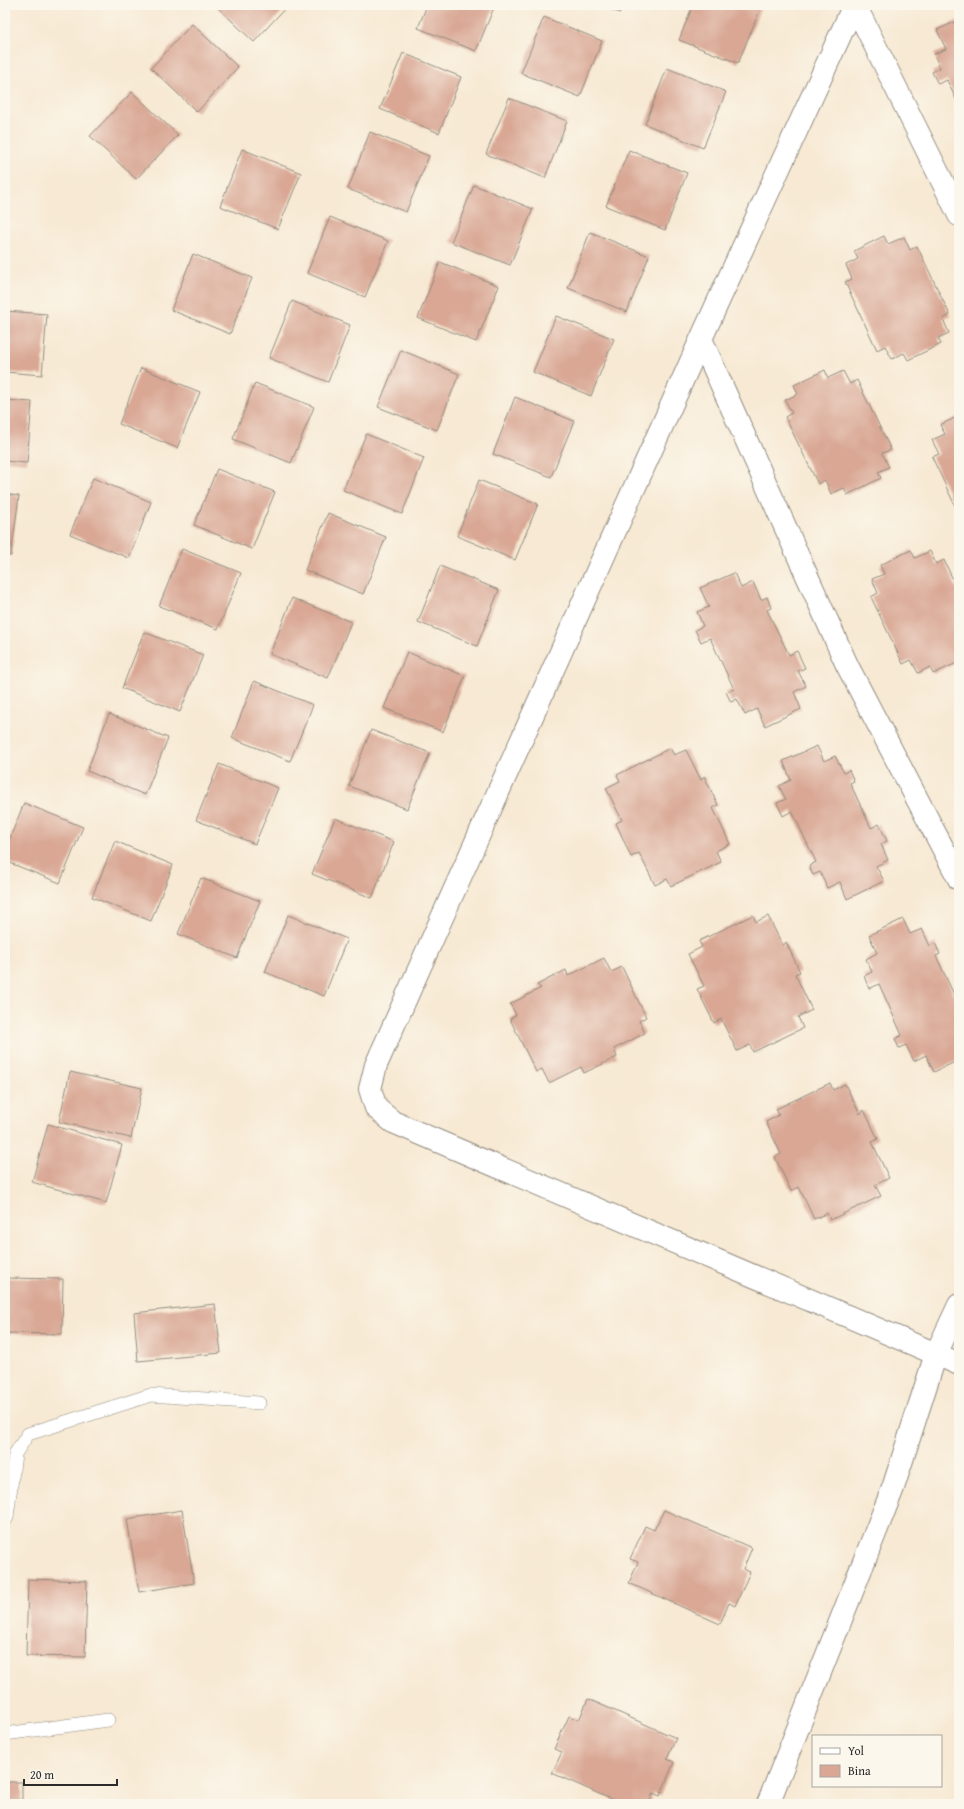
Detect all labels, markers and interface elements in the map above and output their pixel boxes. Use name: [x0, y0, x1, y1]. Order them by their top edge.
legend: [812, 1735, 942, 1787]
text: Yol: [848, 1742, 865, 1759]
scale bar: [24, 1761, 117, 1787]
text: Bina: [848, 1762, 871, 1779]
text: 20 m: [30, 1766, 54, 1783]

